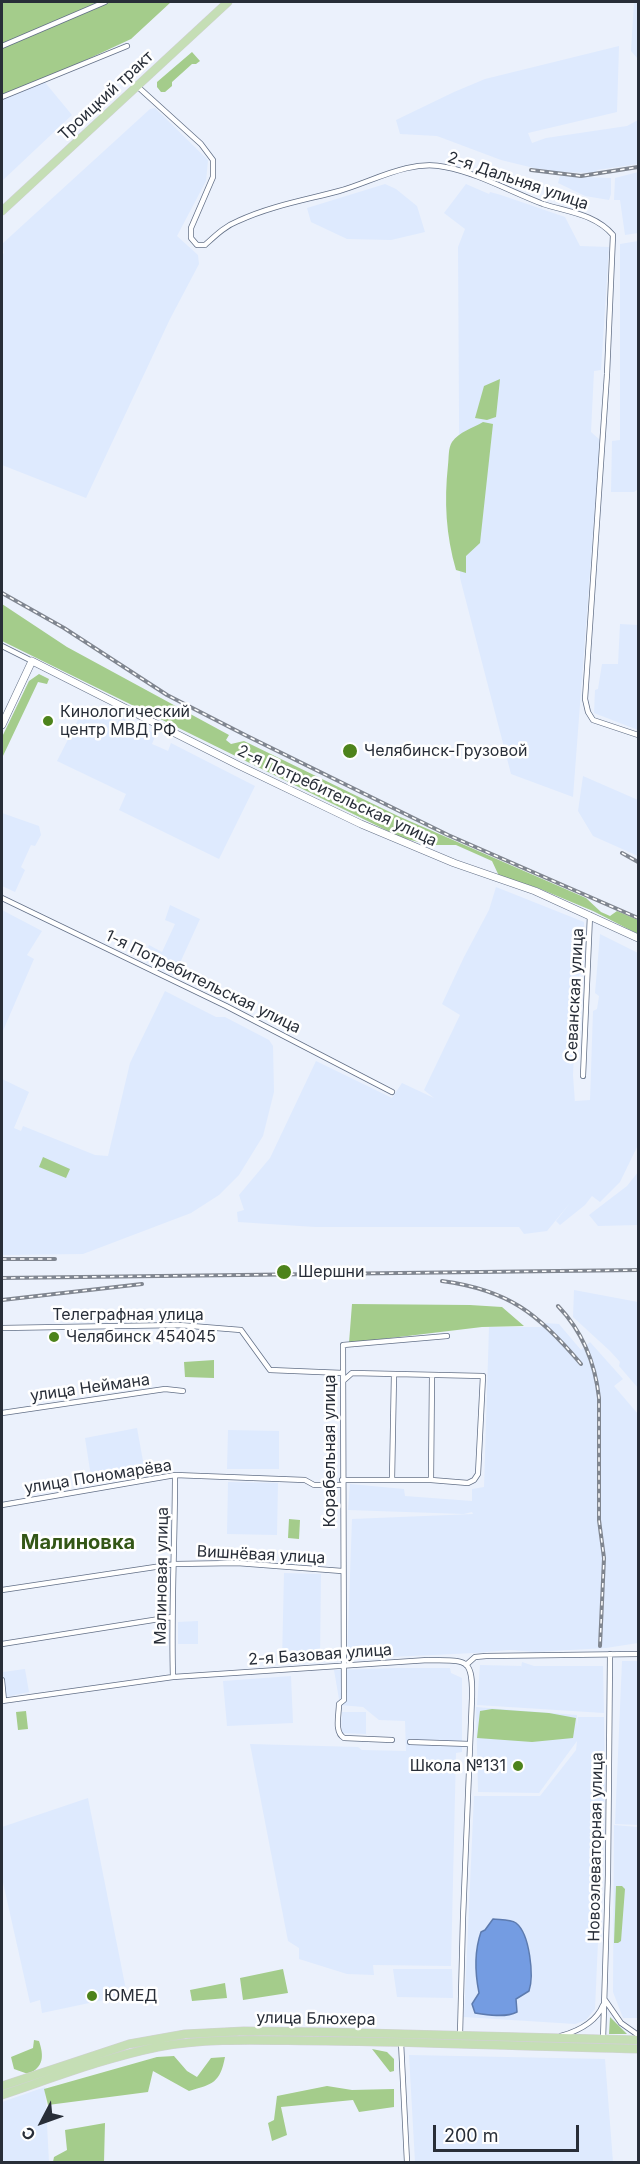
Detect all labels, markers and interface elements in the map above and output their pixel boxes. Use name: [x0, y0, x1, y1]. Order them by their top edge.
street label: Троицкий тракт: [55, 47, 157, 145]
street label: 2-я Дальняя улица: [445, 148, 591, 214]
place label: Кинологический центр МВД РФ: [60, 702, 190, 740]
marker: Кинологический центр МВД РФ: [41, 714, 55, 728]
street label: 2-я Потребительская улица: [234, 741, 440, 851]
place label: Челябинск-Грузовой: [364, 741, 528, 761]
marker: Челябинск-Грузовой: [341, 742, 359, 760]
street label: 1-я Потребительская улица: [102, 926, 304, 1038]
street label: Севанская улица: [562, 928, 588, 1062]
place label: Шершни: [298, 1262, 365, 1282]
marker: Шершни: [275, 1263, 293, 1281]
street label: Телеграфная улица: [52, 1305, 204, 1325]
place label: Челябинск 454045: [66, 1327, 216, 1347]
marker: Челябинск 454045: [47, 1330, 61, 1344]
street label: улица Неймана: [29, 1370, 151, 1406]
street label: Корабельная улица: [320, 1375, 340, 1527]
street label: улица Пономарёва: [23, 1456, 173, 1498]
street label: Малиновая улица: [151, 1507, 173, 1645]
district label: Малиновка: [21, 1531, 135, 1555]
street label: Вишнёвая улица: [196, 1542, 326, 1568]
street label: 2-я Базовая улица: [247, 1640, 393, 1670]
street label: Новоэлеваторная улица: [585, 1752, 607, 1942]
place label: Школа №131: [410, 1756, 506, 1776]
marker: Школа №131: [511, 1759, 525, 1773]
place label: ЮМЕД: [104, 1986, 157, 2006]
marker: ЮМЕД: [85, 1989, 99, 2003]
street label: улица Блюхера: [256, 2008, 376, 2030]
north arrow: [12, 2092, 72, 2152]
scale bar: [436, 2113, 582, 2151]
text: С: [17, 2123, 40, 2145]
text: 200 m: [444, 2125, 499, 2146]

